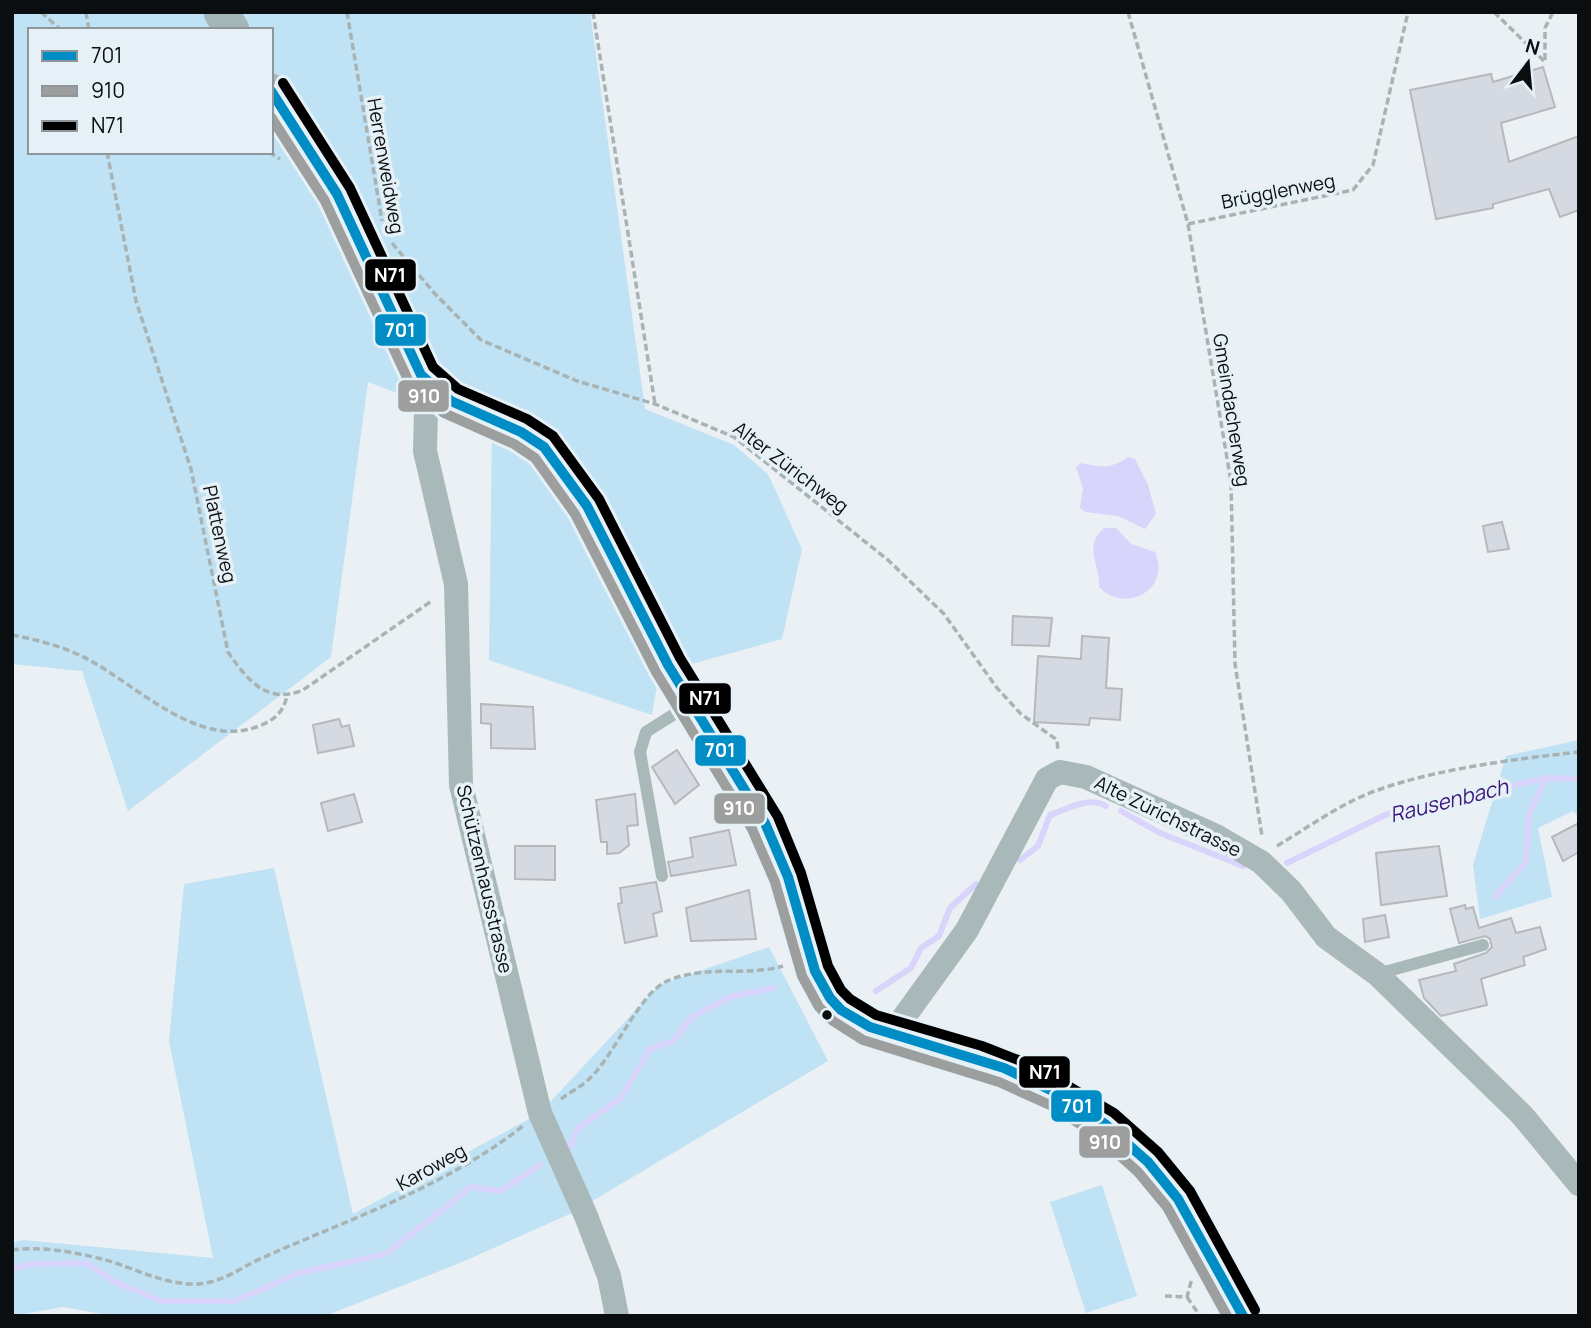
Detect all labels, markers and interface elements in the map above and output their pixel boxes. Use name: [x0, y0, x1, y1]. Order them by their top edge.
legend: [28, 28, 273, 154]
north arrow: [1493, 28, 1563, 98]
text: N: [1523, 32, 1543, 61]
text: 701: [91, 41, 123, 69]
text: 910: [91, 76, 125, 104]
street label: Herrenweidweg: [361, 96, 411, 236]
text: N71: [91, 111, 124, 139]
street label: Brügglenweg: [1219, 167, 1337, 215]
line badge: N71: [364, 258, 417, 292]
text: N71: [374, 262, 406, 288]
line badge: 701: [374, 313, 427, 347]
text: 701: [385, 317, 415, 343]
street label: Gmeindacherweg: [1207, 332, 1257, 488]
line badge: 910: [397, 379, 450, 413]
text: 910: [408, 383, 440, 409]
street label: Alter Zürichweg: [728, 415, 854, 519]
street label: Plattenweg: [197, 483, 243, 585]
line badge: N71: [678, 682, 732, 715]
text: N71: [689, 685, 721, 711]
line badge: 701: [694, 734, 747, 767]
text: 701: [705, 737, 735, 763]
street label: Alte Zürichstrasse: [1090, 769, 1246, 863]
water label: Rausenbach: [1387, 771, 1512, 828]
street label: Schützenhausstrasse: [451, 782, 519, 976]
line badge: 910: [713, 792, 766, 825]
text: 910: [723, 795, 755, 821]
unlabelled marker: [820, 1008, 834, 1022]
line badge: N71: [1018, 1055, 1071, 1089]
text: N71: [1029, 1059, 1061, 1085]
line badge: 701: [1050, 1089, 1103, 1123]
text: 701: [1062, 1093, 1092, 1119]
line badge: 910: [1078, 1125, 1131, 1159]
text: 910: [1089, 1129, 1121, 1155]
street label: Karoweg: [392, 1137, 470, 1197]

